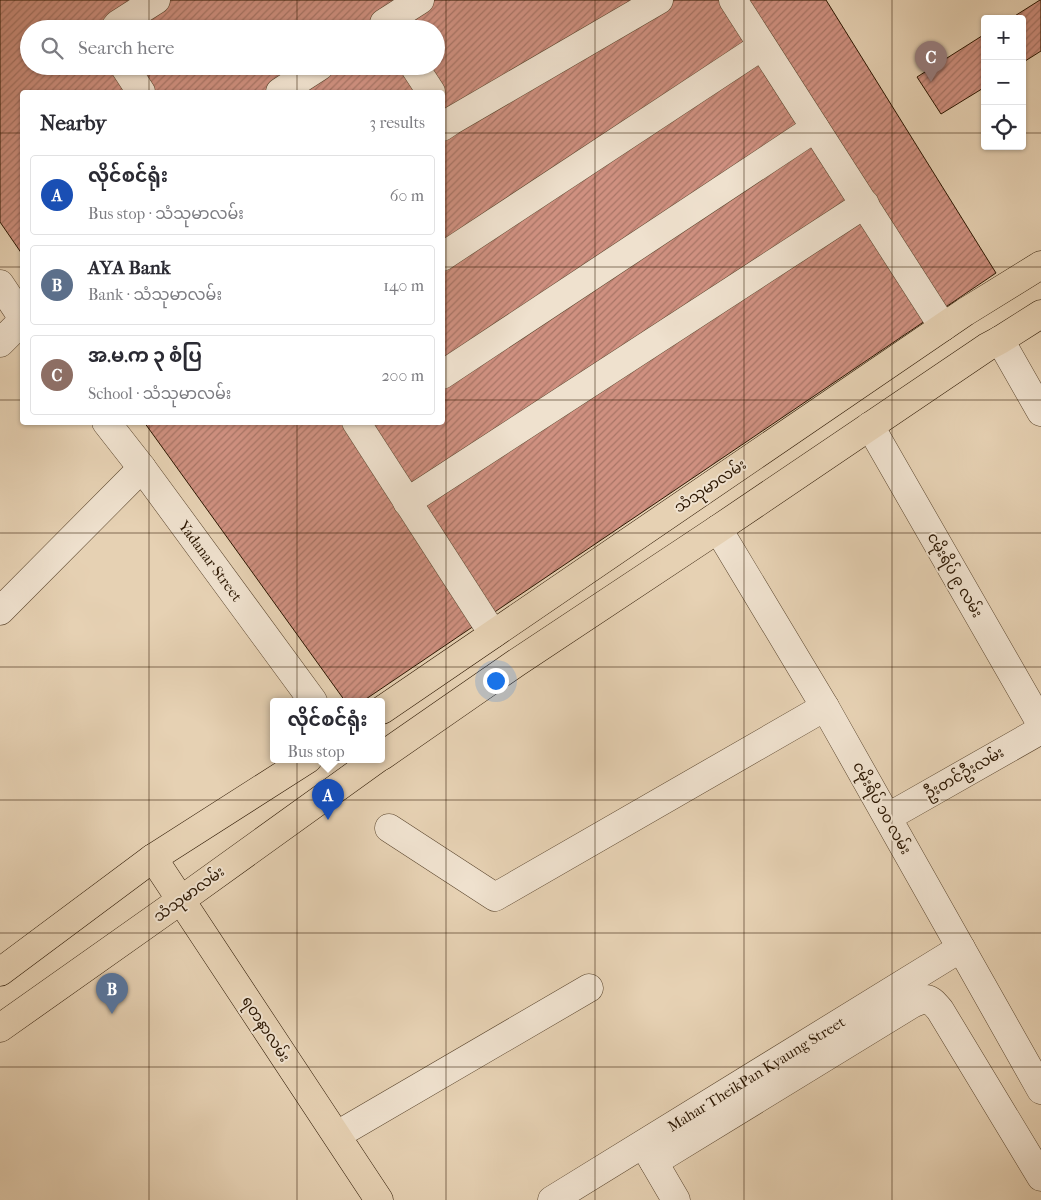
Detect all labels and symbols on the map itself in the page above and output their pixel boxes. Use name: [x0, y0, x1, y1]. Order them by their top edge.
pin: C: [915, 41, 947, 82]
street label: သံသုမာလမ်း: [670, 455, 751, 519]
street label: Yadanar Street: [174, 516, 246, 606]
street label: ငမိုးရိပ် ၉ လမ်း: [921, 529, 987, 622]
your location: [483, 668, 509, 694]
street label: ဦးတင်ဦးလမ်း: [920, 742, 1009, 806]
street label: ငမိုးရိပ် ၁၀ လမ်း: [846, 758, 916, 859]
pin: A: [312, 779, 344, 820]
street label: သံသုမာလမ်း: [150, 862, 230, 928]
pin: B: [96, 973, 128, 1014]
street label: ရတနာလမ်း: [236, 992, 295, 1067]
street label: Mahar TheikPan Kyaung Street: [664, 1012, 849, 1136]

